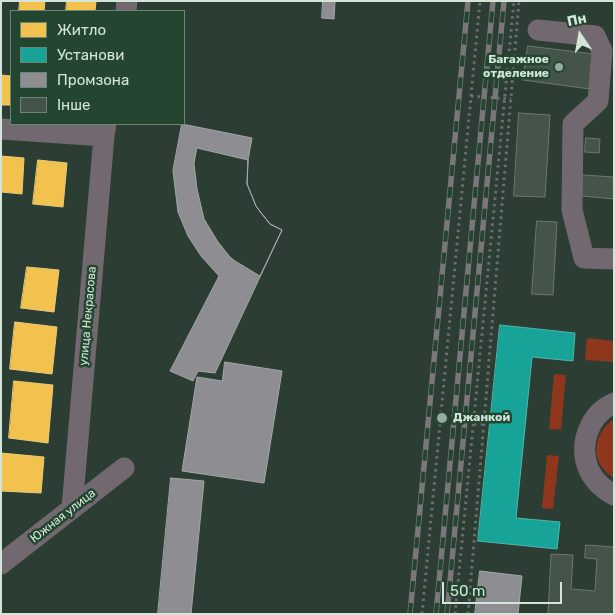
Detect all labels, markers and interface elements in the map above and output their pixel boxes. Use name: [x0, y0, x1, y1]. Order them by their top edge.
legend: [10, 10, 185, 125]
north arrow: [555, 10, 605, 60]
text: Пн: [566, 10, 588, 30]
text: Житло: [57, 21, 106, 39]
text: Установи: [57, 46, 124, 64]
place label: Багажное отделение: [483, 53, 549, 81]
marker: Багажное отделение: [553, 61, 565, 73]
text: Промзона: [57, 71, 129, 89]
text: Інше: [57, 96, 90, 114]
street label: улица Некрасова: [76, 266, 100, 366]
marker: Джанкой: [435, 411, 449, 425]
place label: Джанкой: [453, 411, 510, 425]
street label: Южная улица: [27, 486, 99, 546]
scale bar: [445, 572, 565, 604]
text: 50 m: [450, 582, 485, 600]

